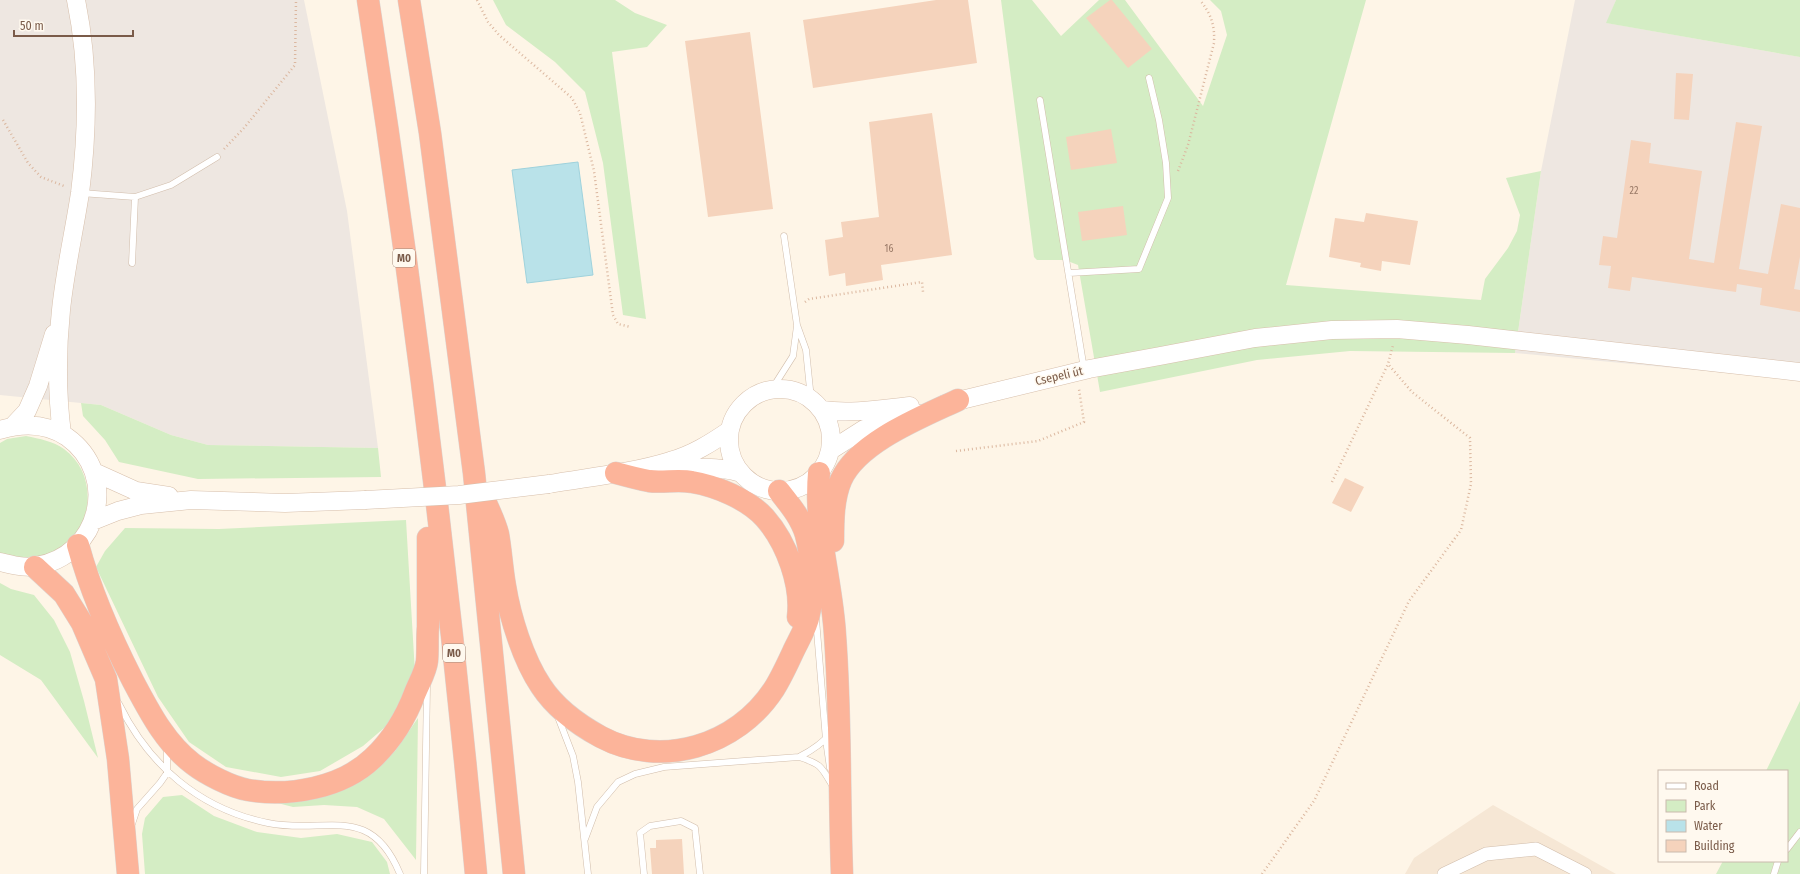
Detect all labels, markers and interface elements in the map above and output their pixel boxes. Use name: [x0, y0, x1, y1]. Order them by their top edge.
scale bar: [14, 12, 133, 38]
text: 50 m: [20, 19, 44, 33]
house number: 22: [1630, 185, 1639, 197]
house number: 16: [885, 243, 893, 255]
road number: M0: [393, 249, 415, 267]
street label: Csepeli út: [1034, 364, 1084, 388]
road number: M0: [443, 644, 465, 662]
legend: [1658, 770, 1788, 862]
text: Road: [1694, 779, 1719, 793]
text: Park: [1694, 799, 1716, 813]
text: Water: [1694, 819, 1723, 833]
text: Building: [1694, 839, 1735, 853]

